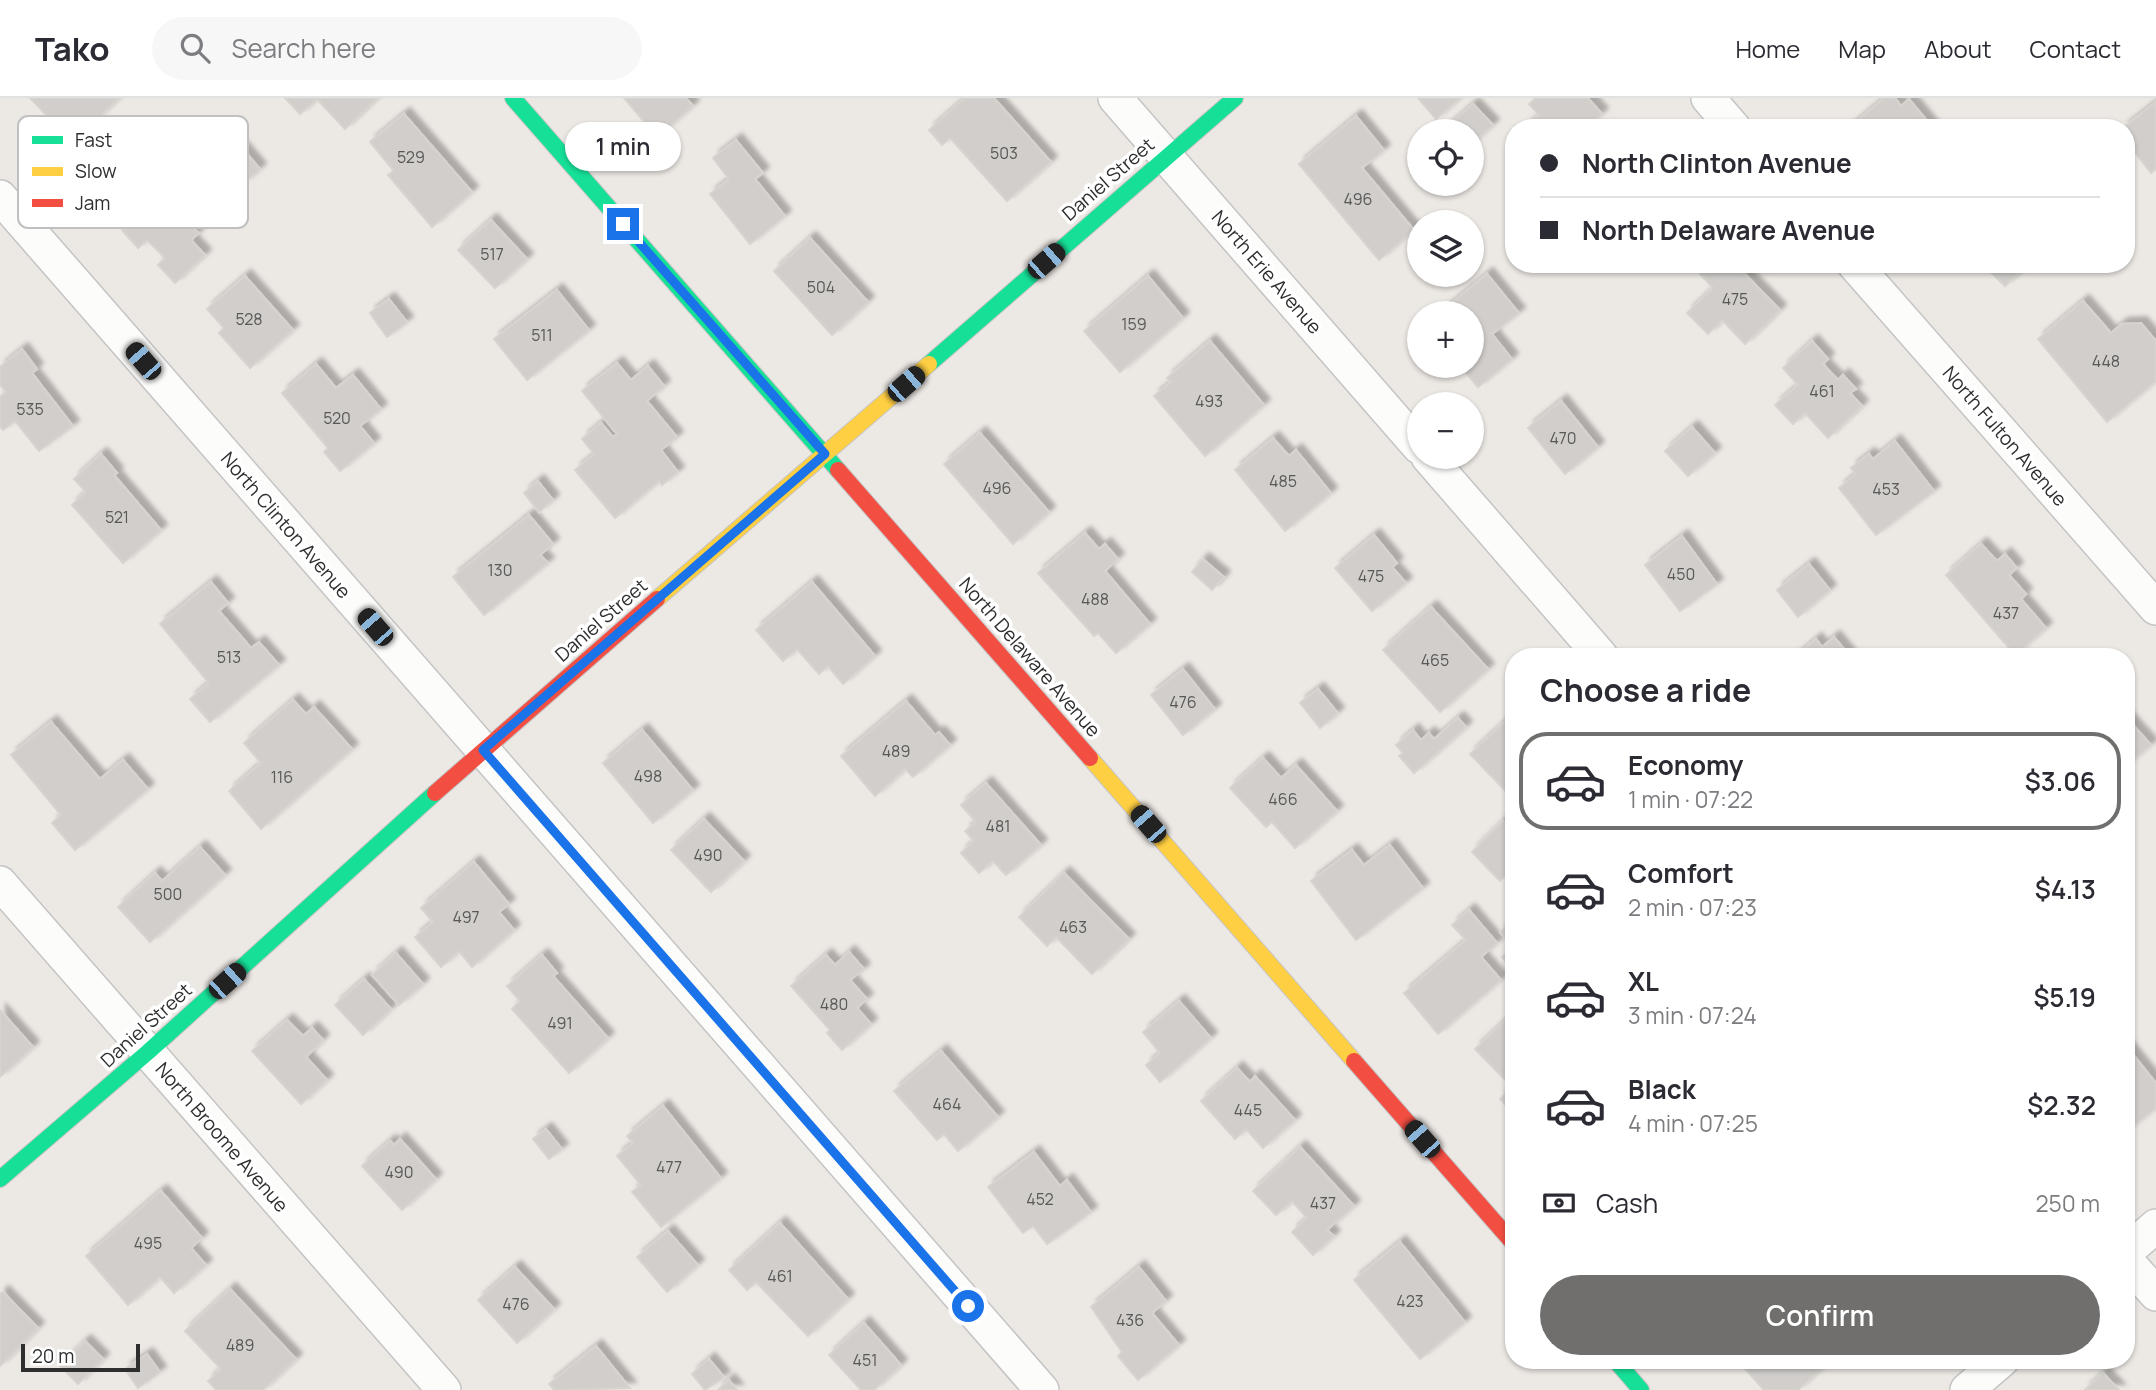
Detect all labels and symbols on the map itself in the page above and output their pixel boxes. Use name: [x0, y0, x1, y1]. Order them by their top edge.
legend: [18, 116, 248, 228]
callout: 1 min: [565, 122, 681, 172]
text: Fast: [75, 127, 112, 153]
street label: Daniel Street: [1056, 132, 1160, 226]
house number: 503: [990, 142, 1018, 164]
house number: 529: [397, 146, 425, 168]
text: Slow: [75, 158, 117, 184]
house number: 496: [1343, 188, 1373, 210]
text: Jam: [75, 190, 110, 216]
street label: North Erie Avenue: [1206, 205, 1328, 339]
route end: [607, 208, 639, 240]
car: [1024, 239, 1069, 283]
house number: 517: [480, 243, 504, 265]
house number: 504: [807, 276, 835, 298]
house number: 475: [1722, 288, 1748, 310]
house number: 528: [235, 308, 263, 330]
house number: 159: [1121, 313, 1147, 335]
house number: 511: [531, 324, 553, 346]
car: [122, 338, 165, 384]
house number: 448: [2092, 350, 2120, 372]
street label: North Fulton Avenue: [1937, 360, 2073, 512]
car: [884, 362, 929, 406]
house number: 461: [1809, 380, 1835, 402]
house number: 493: [1195, 390, 1223, 412]
house number: 535: [16, 398, 44, 420]
house number: 520: [323, 407, 351, 429]
house number: 470: [1549, 427, 1577, 449]
street label: North Clinton Avenue: [215, 446, 357, 604]
house number: 485: [1269, 470, 1297, 492]
house number: 496: [982, 477, 1012, 499]
house number: 453: [1872, 478, 1900, 500]
house number: 521: [105, 506, 129, 528]
house number: 130: [488, 559, 512, 581]
house number: 450: [1667, 563, 1695, 585]
house number: 475: [1358, 565, 1384, 587]
street label: North Delaware Avenue: [953, 572, 1107, 742]
street label: Daniel Street: [549, 573, 653, 667]
house number: 488: [1081, 588, 1109, 610]
house number: 437: [1993, 602, 2019, 624]
car: [354, 604, 397, 650]
house number: 513: [217, 646, 241, 668]
house number: 465: [1421, 649, 1449, 671]
house number: 476: [1169, 691, 1197, 713]
house number: 489: [882, 740, 910, 762]
house number: 498: [634, 765, 662, 787]
house number: 116: [271, 766, 293, 788]
house number: 466: [1268, 788, 1298, 810]
car: [1127, 801, 1170, 847]
house number: 481: [986, 815, 1010, 837]
house number: 490: [694, 844, 722, 866]
house number: 500: [154, 883, 182, 905]
house number: 497: [452, 906, 480, 928]
house number: 463: [1059, 916, 1087, 938]
car: [205, 959, 250, 1003]
street label: Daniel Street: [95, 977, 197, 1073]
house number: 480: [820, 993, 848, 1015]
house number: 491: [547, 1012, 573, 1034]
street label: North Broome Avenue: [150, 1057, 294, 1217]
house number: 464: [933, 1093, 961, 1115]
house number: 445: [1234, 1099, 1262, 1121]
car: [1401, 1116, 1444, 1162]
house number: 477: [656, 1156, 682, 1178]
house number: 490: [385, 1161, 413, 1183]
house number: 452: [1026, 1188, 1054, 1210]
house number: 437: [1310, 1192, 1336, 1214]
house number: 495: [134, 1232, 162, 1254]
house number: 461: [767, 1265, 793, 1287]
route start: [952, 1290, 984, 1322]
house number: 423: [1396, 1290, 1424, 1312]
house number: 476: [502, 1293, 530, 1315]
house number: 436: [1116, 1309, 1144, 1331]
house number: 489: [226, 1334, 254, 1356]
scale bar: [21, 1341, 140, 1373]
house number: 451: [853, 1349, 877, 1371]

